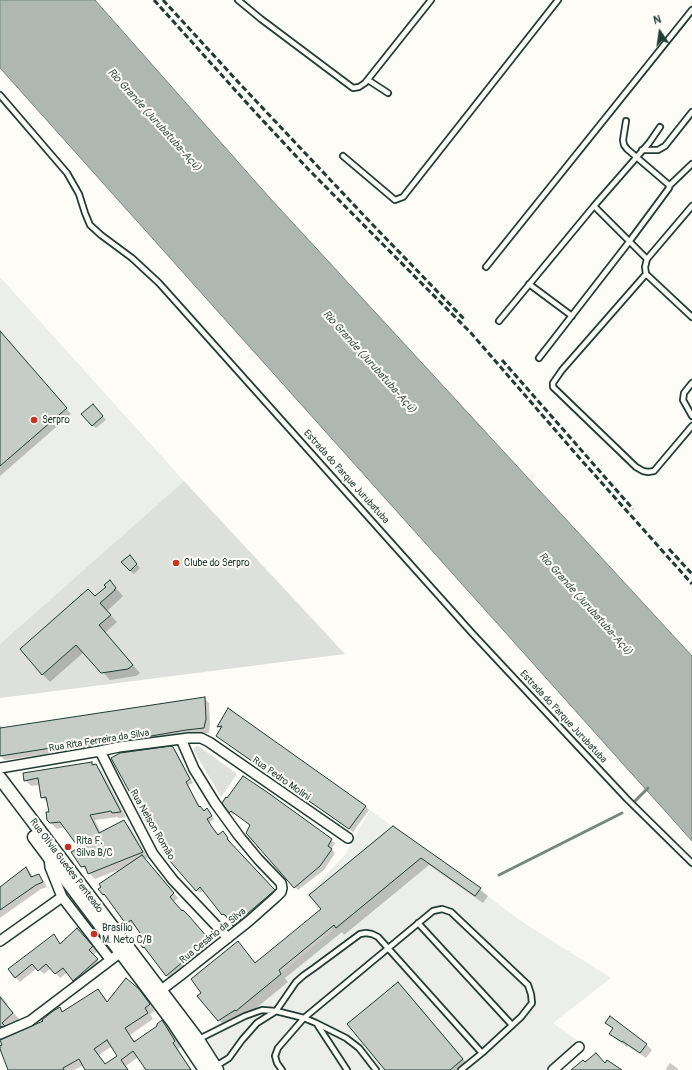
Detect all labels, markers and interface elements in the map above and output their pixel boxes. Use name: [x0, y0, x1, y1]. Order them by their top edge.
north arrow: [640, 12, 680, 52]
text: N: [652, 13, 662, 27]
water label: Rio Grande (Jurubatuba-Açú): [104, 66, 204, 174]
water label: Rio Grande (Jurubatuba-Açú): [319, 308, 419, 416]
place label: Serpro: [42, 414, 70, 426]
marker: Serpro: [29, 415, 39, 425]
street label: Estrada do Parque Jurubatuba: [301, 428, 391, 526]
water label: Rio Grande (Jurubatuba-Açú): [535, 550, 635, 658]
place label: Clube do Serpro: [184, 557, 250, 569]
marker: Clube do Serpro: [171, 558, 181, 568]
street label: Estrada do Parque Jurubatuba: [517, 668, 609, 766]
street label: Rua Rita Ferreira da Silva: [48, 727, 150, 755]
street label: Rua Pedro Molini: [250, 755, 312, 803]
street label: Rua Nelson Romão: [127, 788, 177, 862]
street label: Rua Olívia Guedes Penteado: [27, 816, 105, 916]
place label: Rita F. Silva B/C: [76, 835, 113, 858]
marker: Rita F. Silva B/C: [63, 842, 73, 852]
street label: Rua Cesário da Silva: [178, 906, 248, 966]
place label: Brasílio M. Neto C/B: [102, 922, 152, 946]
marker: Brasílio M. Neto C/B: [89, 929, 99, 939]

